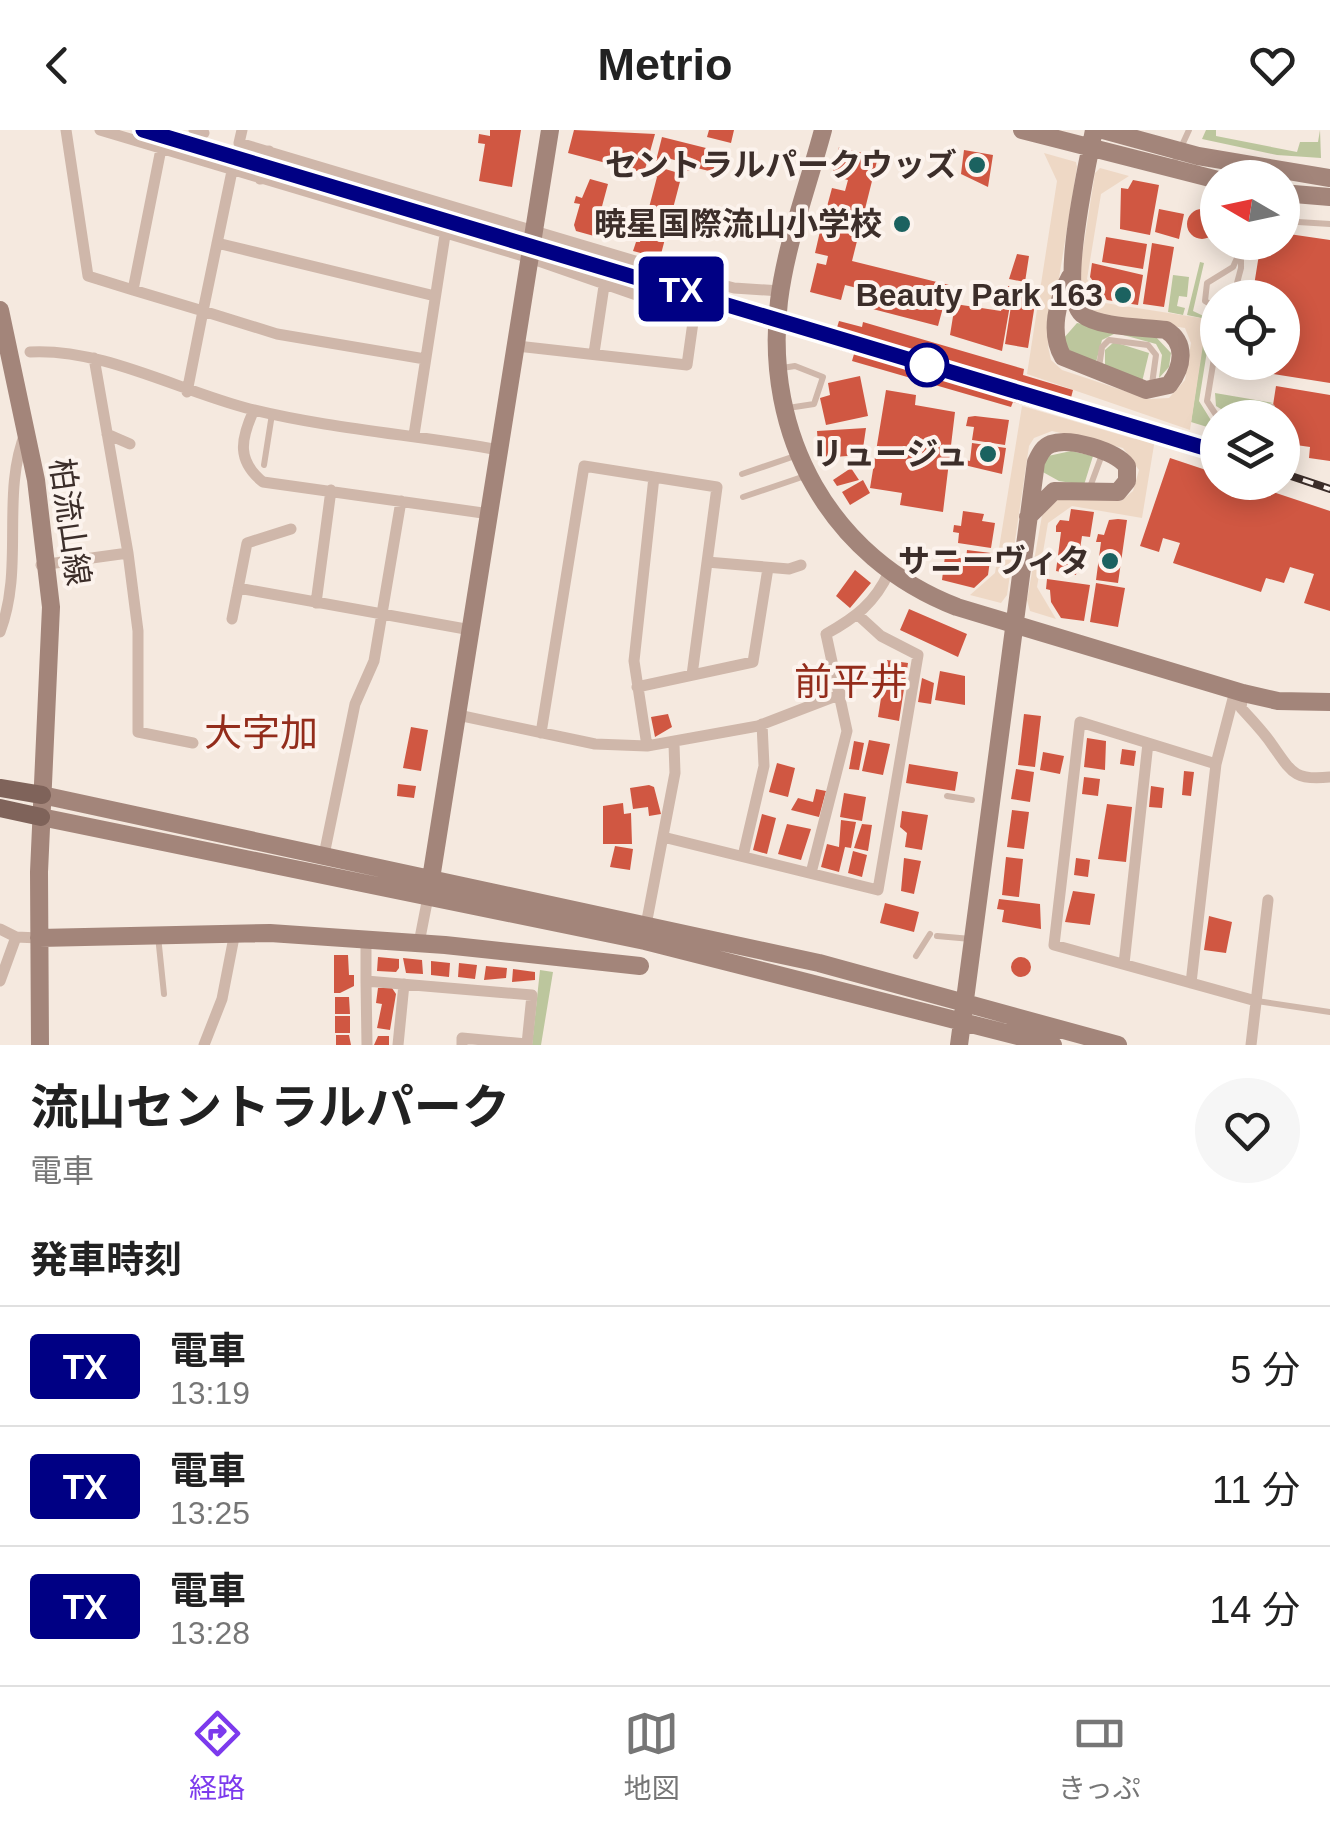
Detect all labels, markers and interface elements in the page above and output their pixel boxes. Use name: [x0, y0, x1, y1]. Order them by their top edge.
icon: back: [30, 38, 85, 93]
icon: heart: [1245, 38, 1300, 93]
text: Metrio: [598, 39, 733, 90]
place label: セントラルパークウッズ: [605, 147, 957, 183]
marker: セントラルパークウッズ: [966, 154, 988, 176]
north arrow: [1200, 160, 1300, 260]
map controls: [1200, 160, 1300, 500]
place label: 暁星国際流山小学校: [594, 206, 882, 242]
marker: 暁星国際流山小学校: [891, 213, 913, 235]
line badge: TX: [636, 256, 726, 322]
text: TX: [659, 270, 703, 309]
place label: Beauty Park 163: [856, 277, 1103, 313]
button: locate: [1200, 280, 1300, 380]
marker: Beauty Park 163: [1112, 284, 1134, 306]
unlabelled marker: [906, 344, 948, 386]
button: layers: [1200, 400, 1300, 500]
place label: リュージュ: [811, 436, 968, 472]
marker: リュージュ: [977, 443, 999, 465]
street label: 柏流山線: [43, 456, 97, 588]
place label: サニーヴィタ: [898, 543, 1090, 579]
marker: サニーヴィタ: [1099, 550, 1121, 572]
district label: 前平井: [794, 661, 908, 703]
district label: 大字加: [204, 712, 318, 754]
button: heart: [1195, 1078, 1300, 1183]
text: 流山セントラルパーク: [30, 1081, 510, 1134]
text: 電車: [30, 1153, 94, 1189]
text: 発車時刻: [30, 1239, 182, 1281]
text: 電車: [170, 1330, 246, 1372]
text: TX: [63, 1347, 107, 1386]
text: 5 分: [1230, 1349, 1300, 1391]
text: 13:19: [170, 1375, 250, 1411]
text: 電車: [170, 1450, 246, 1492]
text: TX: [63, 1467, 107, 1506]
text: 11 分: [1212, 1469, 1300, 1511]
text: 13:25: [170, 1495, 250, 1531]
text: 電車: [170, 1570, 246, 1612]
text: TX: [63, 1587, 107, 1626]
text: 14 分: [1209, 1589, 1300, 1631]
text: 13:28: [170, 1615, 250, 1651]
tab: 経路: [189, 1706, 245, 1806]
tab: 地図: [624, 1706, 680, 1806]
tab: きっぷ: [1058, 1706, 1141, 1806]

